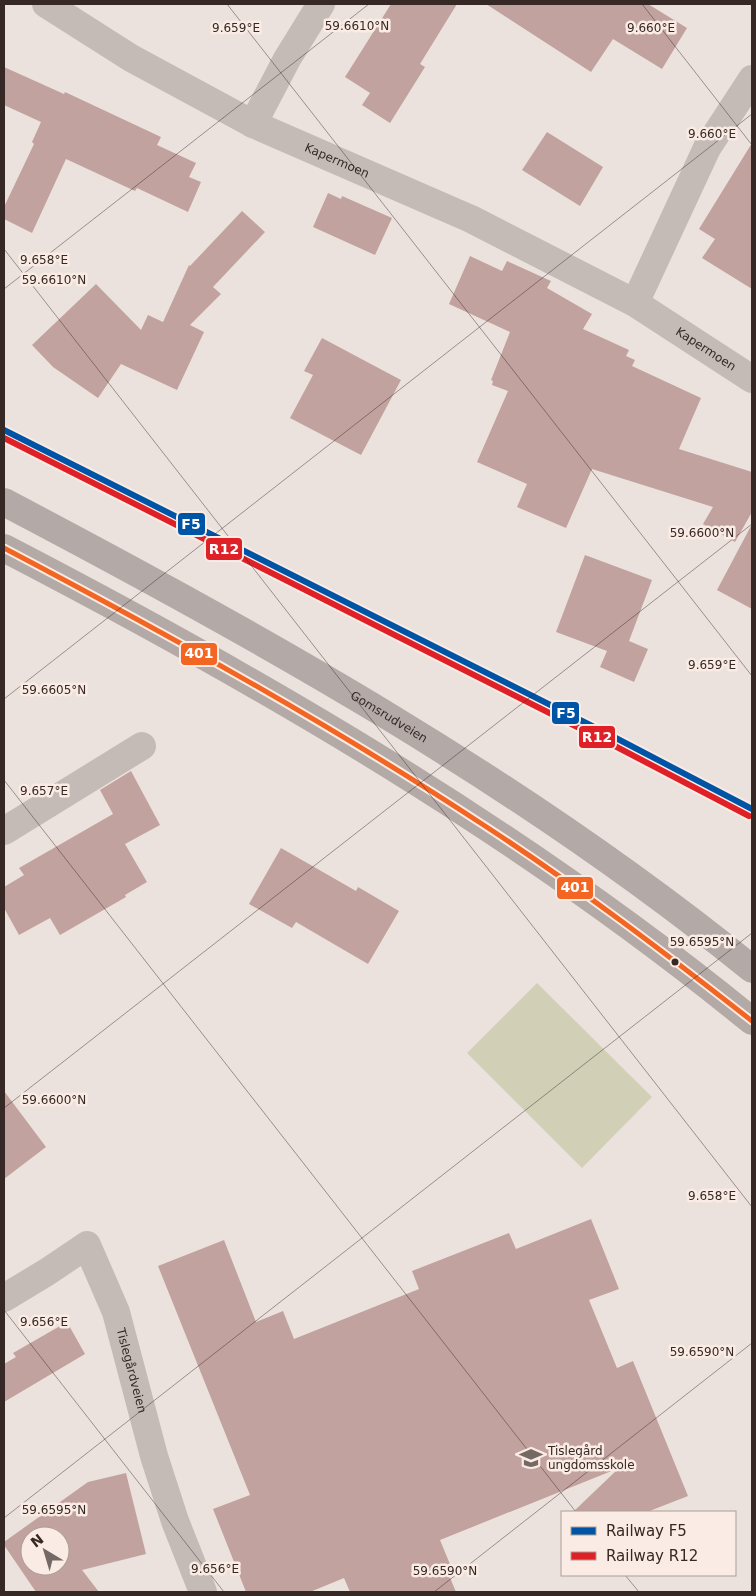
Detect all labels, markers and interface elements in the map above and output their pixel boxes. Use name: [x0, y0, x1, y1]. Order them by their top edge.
text: 59.6610°N: [325, 19, 389, 33]
text: 9.659°E: [212, 21, 260, 35]
text: 9.660°E: [627, 21, 675, 35]
text: 9.660°E: [688, 127, 736, 141]
street label: Kapermoen: [303, 140, 371, 181]
text: 9.658°E: [20, 253, 68, 267]
text: 59.6610°N: [22, 273, 86, 287]
street label: Kapermoen: [673, 324, 739, 374]
line badge: F5: [177, 512, 206, 536]
text: F5: [181, 516, 201, 532]
text: 59.6600°N: [670, 526, 734, 540]
line badge: R12: [205, 537, 243, 561]
text: R12: [209, 541, 239, 557]
line badge: 401: [180, 642, 218, 666]
text: 401: [184, 645, 214, 661]
text: 9.659°E: [688, 658, 736, 672]
text: 59.6605°N: [22, 683, 86, 697]
street label: Gomsrudveien: [348, 688, 430, 746]
line badge: F5: [551, 701, 580, 725]
text: F5: [556, 705, 576, 721]
line badge: R12: [578, 725, 616, 749]
text: R12: [582, 729, 612, 745]
text: 9.657°E: [20, 784, 68, 798]
line badge: 401: [556, 876, 594, 900]
text: 401: [560, 879, 590, 895]
text: 59.6595°N: [670, 935, 734, 949]
unlabelled marker: [670, 957, 680, 967]
text: 59.6600°N: [22, 1093, 86, 1107]
text: 9.658°E: [688, 1189, 736, 1203]
text: 9.656°E: [20, 1315, 68, 1329]
street label: Tislegårdveien: [113, 1325, 149, 1415]
text: 59.6590°N: [670, 1345, 734, 1359]
place label: Tislegård ungdomsskole: [547, 1444, 635, 1472]
school or university icon: Tislegård ungdomsskole: [518, 1445, 544, 1471]
text: 59.6595°N: [22, 1503, 86, 1517]
legend: [561, 1511, 736, 1576]
text: Railway F5: [606, 1522, 687, 1540]
north arrow: [20, 1526, 70, 1576]
text: N: [27, 1531, 47, 1551]
text: Railway R12: [606, 1547, 698, 1565]
text: 9.656°E: [191, 1562, 239, 1576]
text: 59.6590°N: [413, 1564, 477, 1578]

